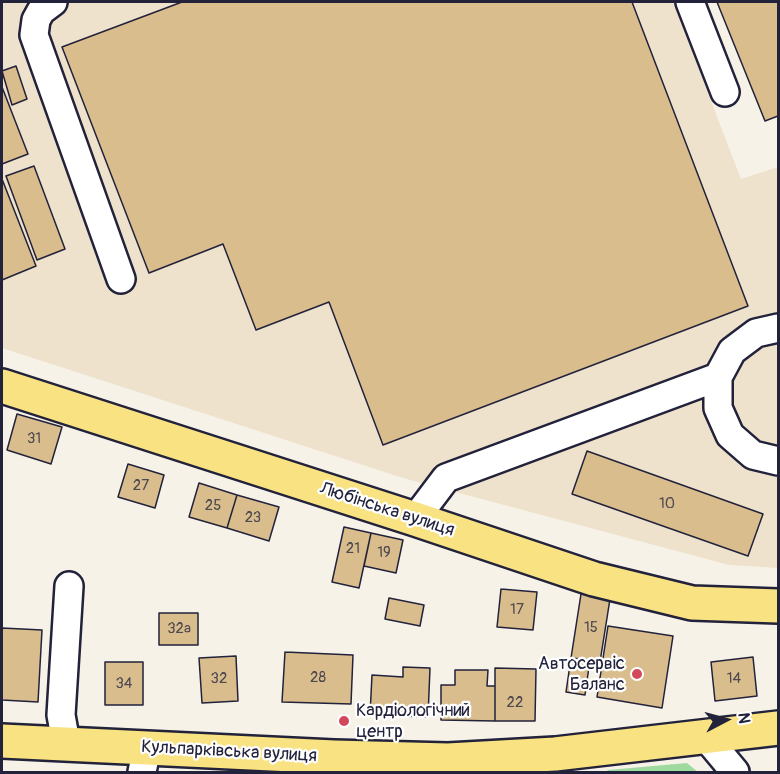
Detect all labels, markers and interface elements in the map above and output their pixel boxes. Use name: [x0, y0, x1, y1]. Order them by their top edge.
house number: 31: [27, 430, 41, 448]
house number: 27: [133, 477, 149, 495]
street label: Любінська вулиця: [317, 478, 457, 542]
house number: 10: [659, 495, 675, 513]
house number: 25: [205, 497, 221, 515]
house number: 23: [245, 509, 261, 527]
house number: 21: [346, 540, 360, 558]
house number: 19: [377, 544, 391, 562]
house number: 17: [510, 601, 524, 619]
house number: 15: [584, 619, 598, 637]
house number: 32а: [167, 620, 191, 638]
place label: Автосервіс Баланс: [538, 653, 625, 696]
marker: Автосервіс Баланс: [630, 667, 644, 681]
house number: 28: [310, 669, 326, 687]
house number: 32: [211, 670, 227, 688]
house number: 14: [727, 670, 741, 688]
house number: 34: [115, 675, 133, 693]
north arrow: [696, 690, 756, 750]
house number: 22: [507, 694, 523, 712]
place label: Кардіологічний центр: [356, 700, 470, 742]
text: N: [733, 712, 754, 725]
marker: Кардіологічний центр: [337, 714, 351, 728]
street label: Кульпарківська вулиця: [141, 737, 317, 767]

